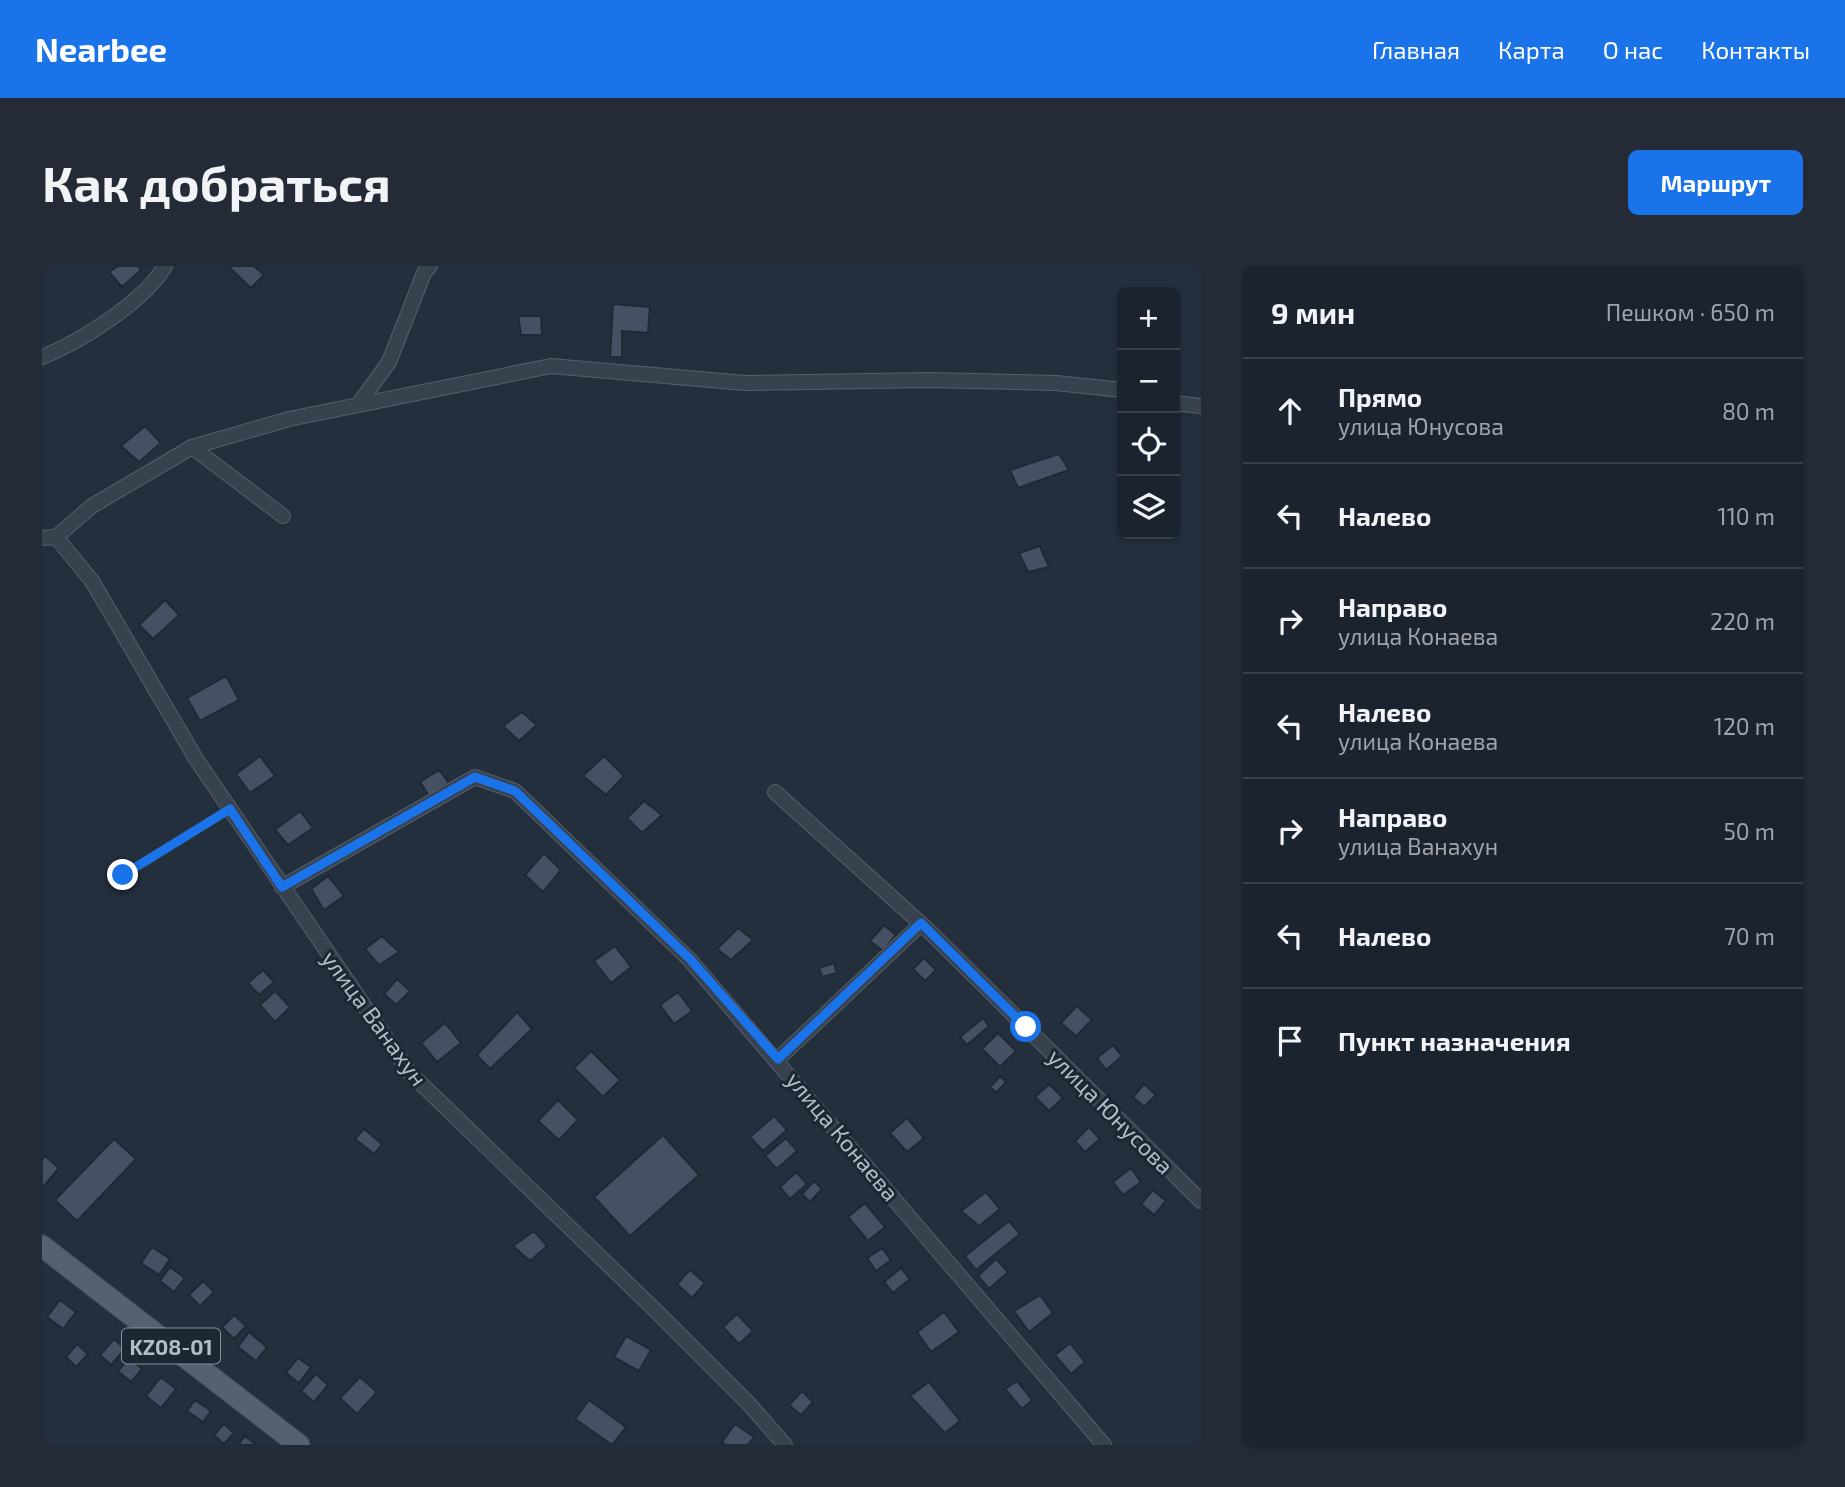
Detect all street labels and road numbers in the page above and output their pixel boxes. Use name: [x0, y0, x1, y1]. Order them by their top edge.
street label: улица Ванахун: [316, 945, 433, 1092]
street label: улица Юнусова: [1042, 1042, 1180, 1180]
street label: улица Конаева: [780, 1066, 905, 1207]
road number: KZ08-01: [122, 1328, 220, 1364]

